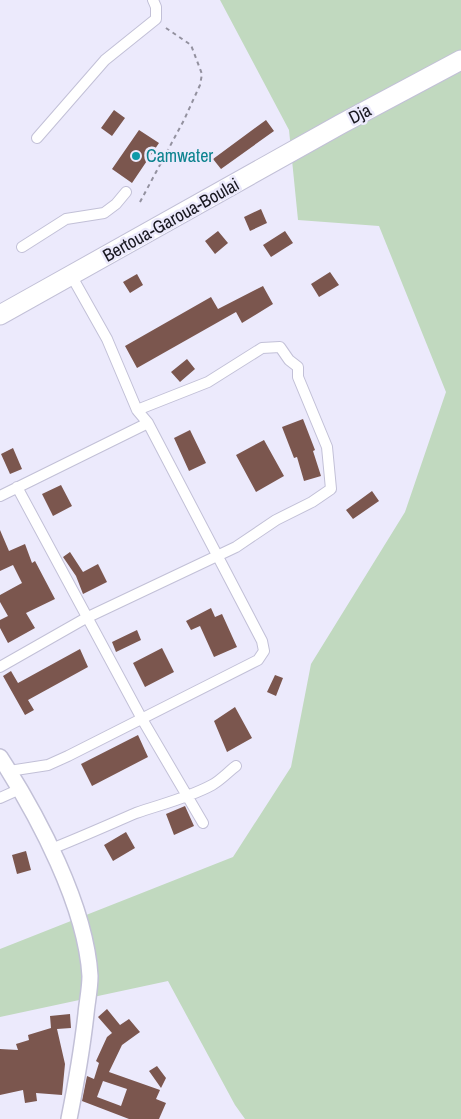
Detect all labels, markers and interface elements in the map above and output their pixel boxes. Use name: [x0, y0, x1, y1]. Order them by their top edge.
street label: Dja: [344, 97, 375, 130]
place label: Camwater: [146, 143, 213, 168]
marker: Camwater: [130, 150, 142, 162]
street label: Bertoua-Garoua-Boulai: [98, 172, 244, 267]

